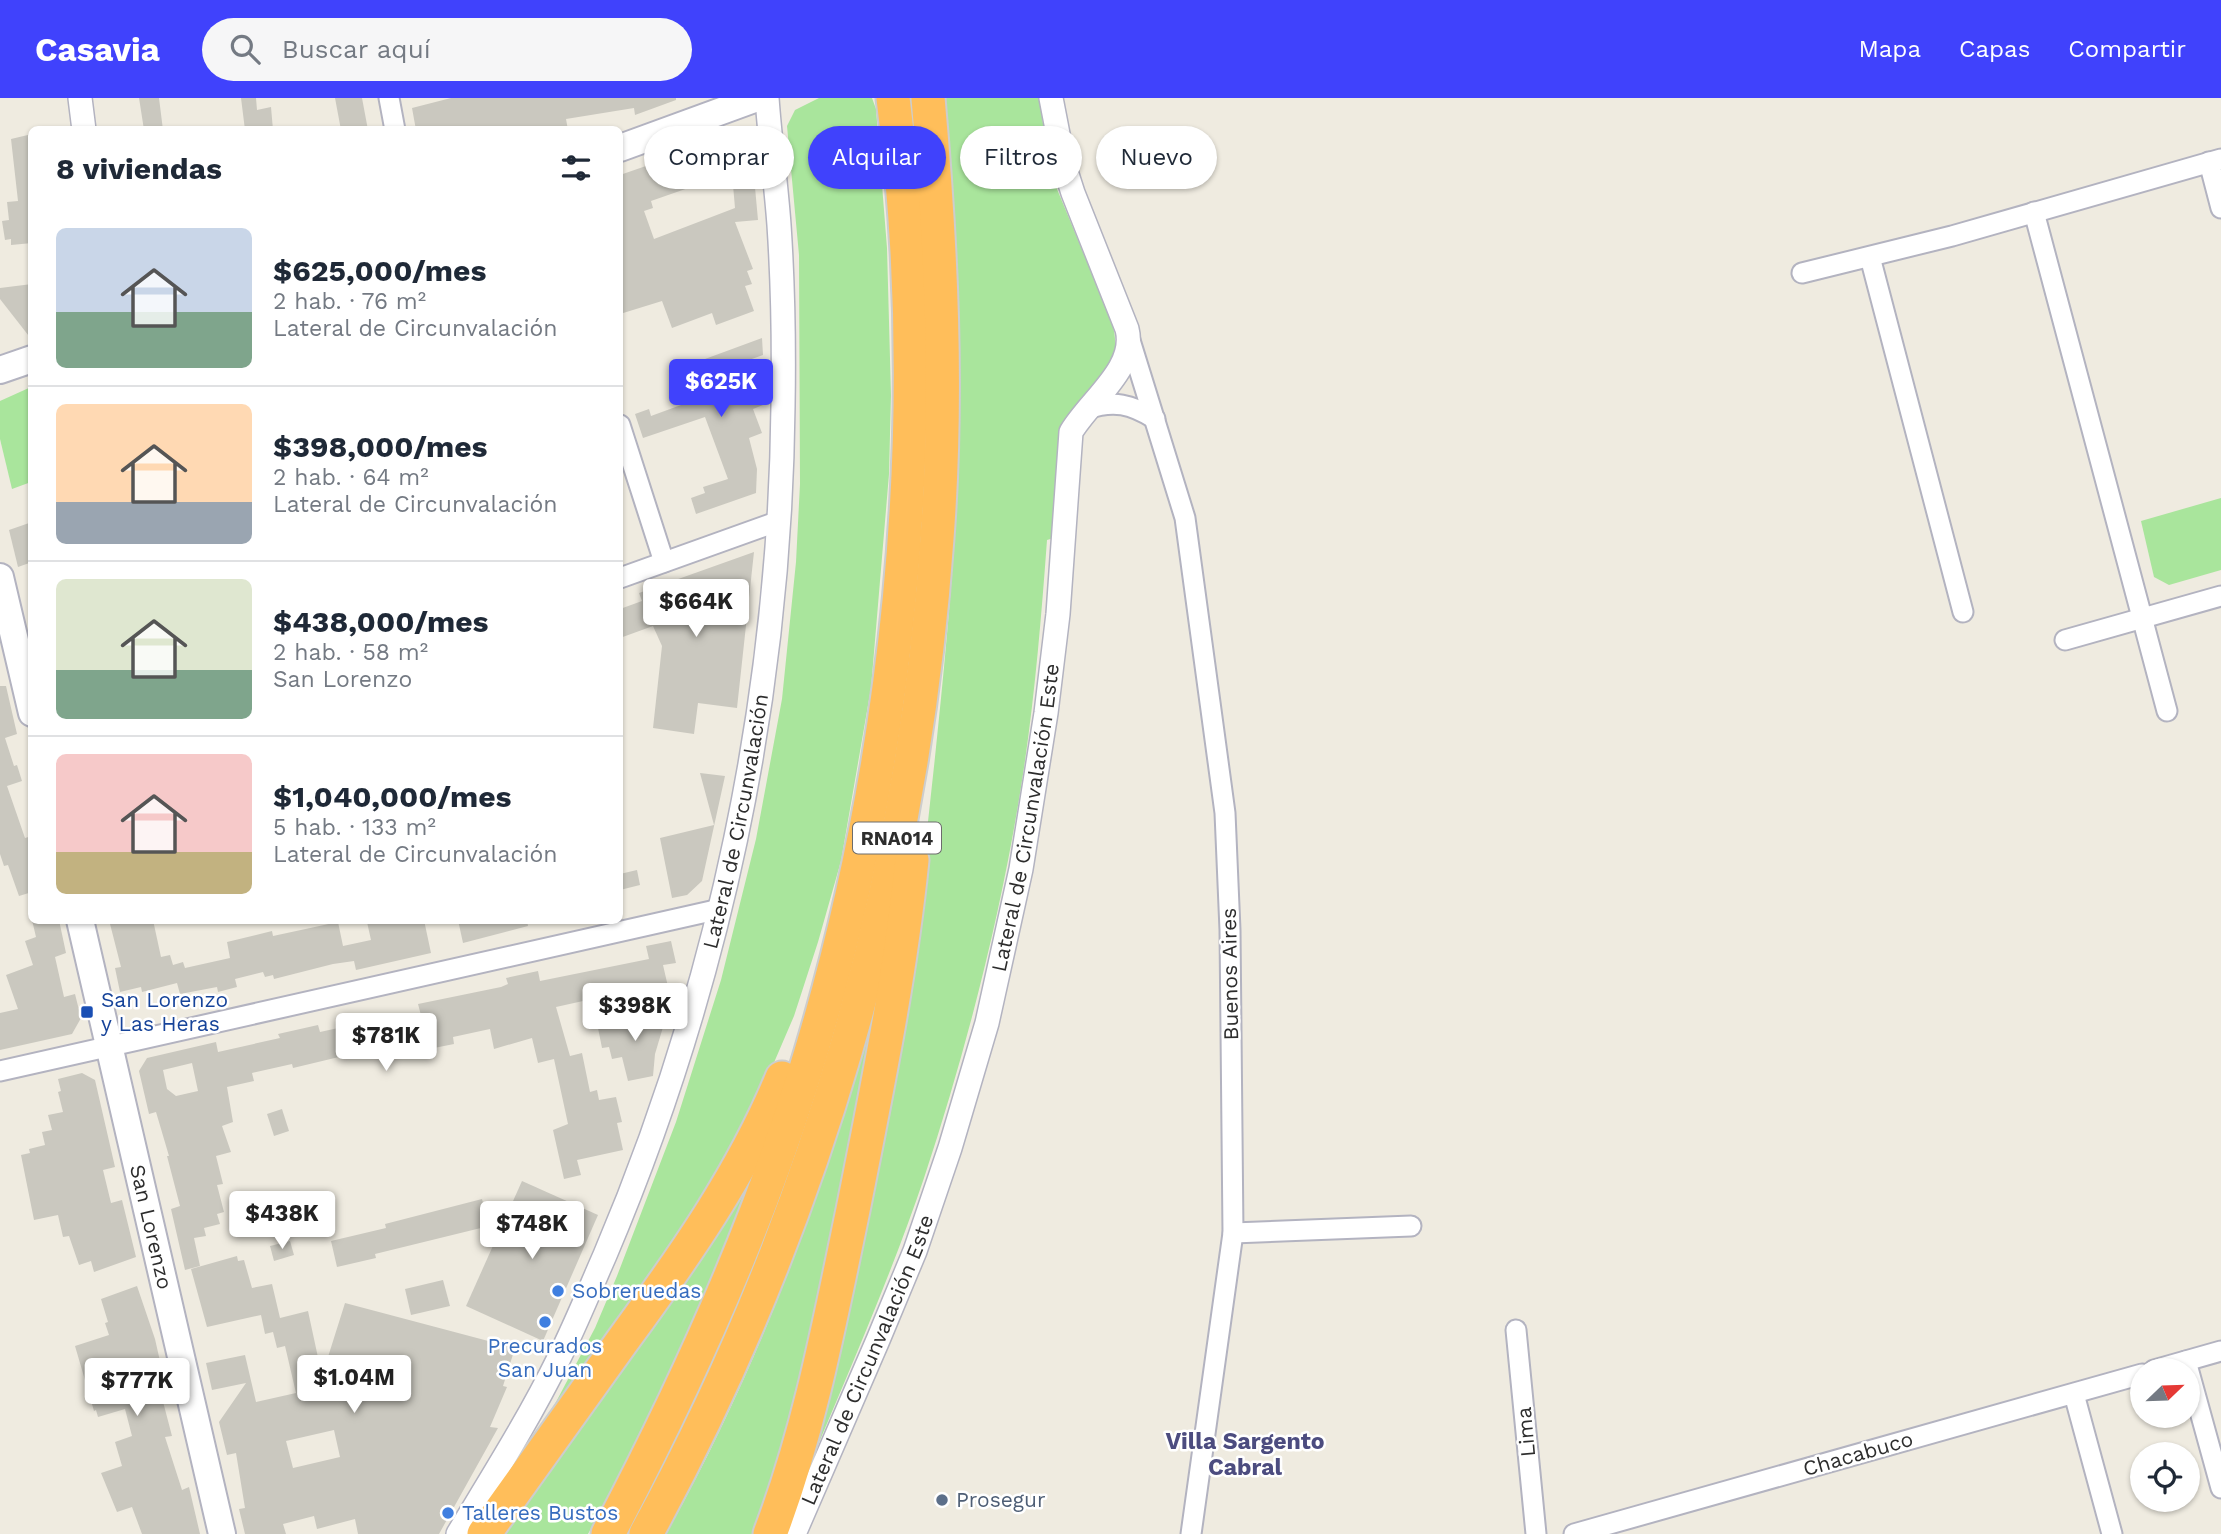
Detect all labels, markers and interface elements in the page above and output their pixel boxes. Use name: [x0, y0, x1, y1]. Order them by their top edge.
search box: [202, 18, 692, 81]
text: Casavia: [35, 30, 160, 69]
icon: search: [226, 30, 264, 68]
text: Buscar aquí: [282, 34, 431, 64]
text: Mapa: [1858, 35, 1921, 63]
text: Capas: [1959, 35, 2030, 63]
text: Compartir: [2068, 35, 2186, 63]
chip: Comprar: [644, 126, 794, 189]
chip: Alquilar: [808, 126, 946, 189]
chip: Filtros: [960, 126, 1082, 189]
chip: Nuevo: [1096, 126, 1217, 189]
icon: filters: [557, 149, 595, 187]
text: 8 viviendas: [56, 151, 222, 186]
text: $625,000/mes: [273, 253, 486, 288]
icon: home: [112, 256, 196, 340]
text: 2 hab. · 76 m²: [273, 288, 426, 315]
text: Lateral de Circunvalación: [273, 315, 558, 342]
pin: $625K: [672, 360, 770, 419]
text: $625K: [685, 368, 757, 395]
text: $398,000/mes: [273, 429, 488, 464]
icon: home: [112, 432, 196, 516]
text: 2 hab. · 64 m²: [273, 464, 429, 491]
text: Lateral de Circunvalación: [273, 491, 558, 518]
pin: $664K: [647, 580, 745, 639]
text: $664K: [659, 588, 733, 615]
text: $438,000/mes: [273, 604, 489, 639]
icon: home: [112, 607, 196, 691]
text: 2 hab. · 58 m²: [273, 639, 428, 666]
street label: Lateral de Circunvalación Este: [986, 662, 1064, 974]
text: San Lorenzo: [273, 666, 412, 693]
street label: Lateral de Circunvalación: [697, 692, 773, 952]
text: $1,040,000/mes: [273, 779, 512, 814]
icon: home: [112, 782, 196, 866]
text: 5 hab. · 133 m²: [273, 814, 436, 841]
road number: RNA014: [853, 822, 941, 853]
text: Lateral de Circunvalación: [273, 841, 558, 868]
street label: Buenos Aires: [1216, 907, 1243, 1041]
pin: $398K: [586, 984, 684, 1043]
place label: San Lorenzo y Las Heras: [101, 987, 228, 1036]
text: $398K: [599, 992, 671, 1019]
marker: San Lorenzo y Las Heras: [79, 1004, 95, 1020]
pin: $781K: [337, 1014, 435, 1073]
text: $781K: [352, 1022, 420, 1049]
street label: San Lorenzo: [125, 1162, 178, 1292]
pin: $438K: [233, 1192, 331, 1251]
text: $438K: [245, 1200, 319, 1227]
pin: $748K: [483, 1202, 581, 1261]
text: $748K: [496, 1210, 568, 1237]
street label: Lateral de Circunvalación Este: [795, 1211, 938, 1509]
place label: Sobreruedas: [572, 1278, 701, 1303]
marker: Sobreruedas: [550, 1283, 566, 1299]
marker: Precurados San Juan: [537, 1314, 553, 1330]
place label: Precurados San Juan: [488, 1333, 602, 1382]
pin: $1.04M: [297, 1356, 411, 1415]
pin: $777K: [88, 1358, 186, 1418]
north arrow: [2130, 1358, 2200, 1428]
map controls: [2130, 1358, 2200, 1512]
text: $1.04M: [313, 1364, 395, 1391]
text: $777K: [101, 1367, 173, 1394]
street label: Lima: [1511, 1406, 1540, 1458]
street label: Chacabuco: [1800, 1426, 1916, 1481]
district label: Villa Sargento Cabral: [1165, 1428, 1325, 1481]
button: locate: [2130, 1442, 2200, 1512]
place label: Prosegur: [956, 1487, 1046, 1512]
marker: Prosegur: [934, 1492, 950, 1508]
place label: Talleres Bustos: [462, 1500, 618, 1525]
marker: Talleres Bustos: [440, 1505, 456, 1521]

